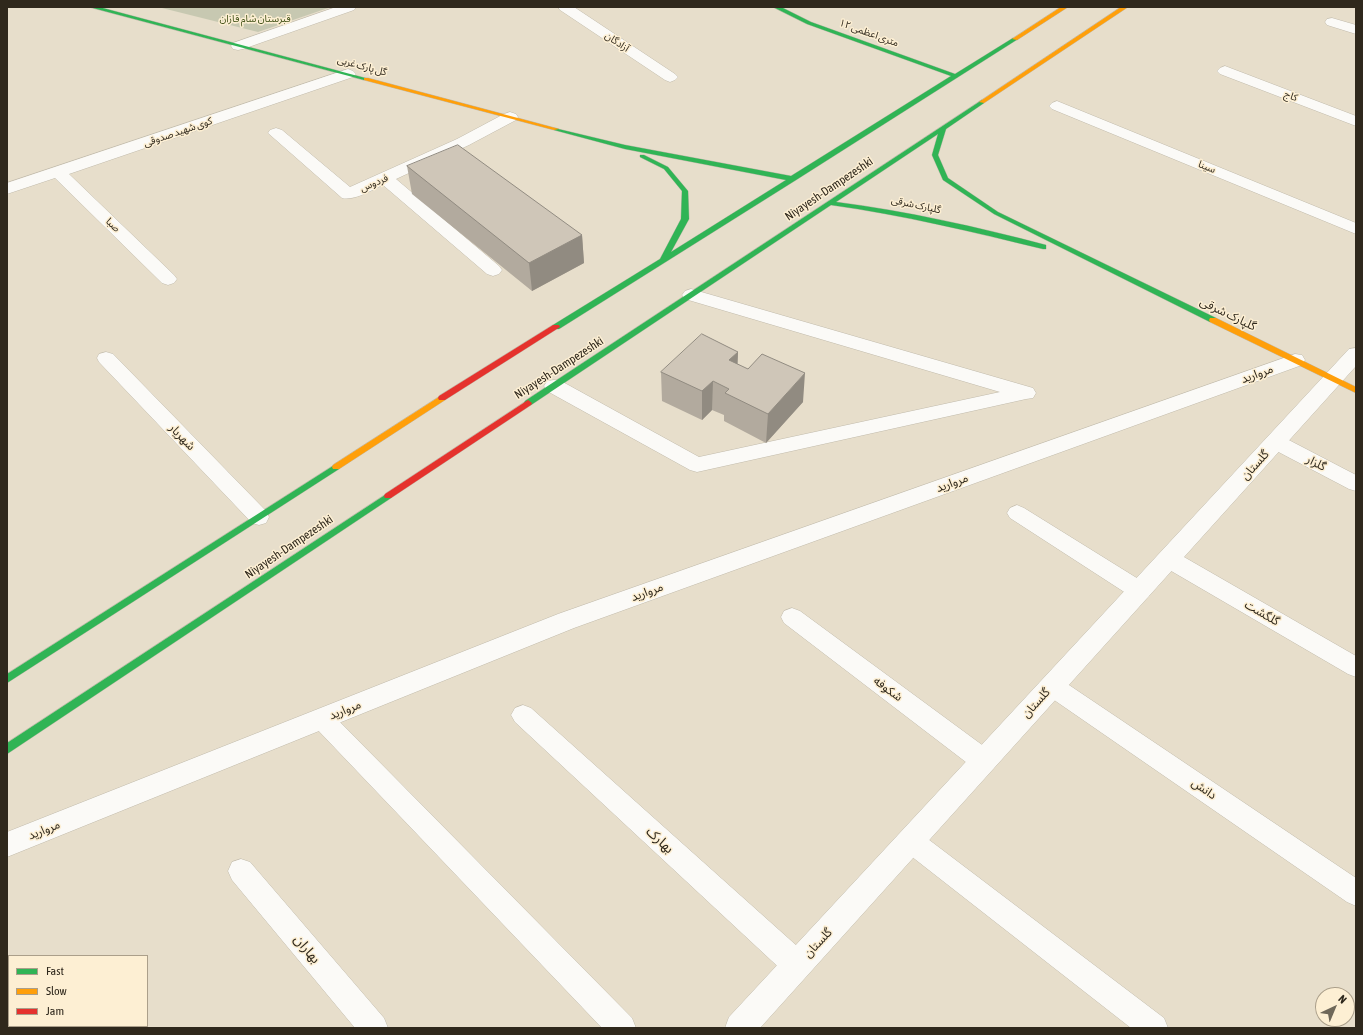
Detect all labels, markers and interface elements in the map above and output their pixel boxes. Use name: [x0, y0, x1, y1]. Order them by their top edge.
park label: قبرستان شام قازان: [219, 13, 291, 25]
street label: ۱۲ متری اعظمی: [838, 17, 900, 49]
street label: آزادگان: [603, 30, 631, 54]
street label: گل پارک غربی: [336, 54, 388, 78]
street label: کاج: [1283, 88, 1299, 104]
street label: کوی شهید صدوقی: [142, 115, 214, 149]
street label: Niyayesh-Dampezeshki: [782, 154, 876, 224]
street label: سینا: [1196, 158, 1218, 176]
street label: فردوس: [358, 172, 390, 194]
street label: گلپارک شرقی: [890, 194, 942, 216]
street label: صبا: [103, 215, 123, 235]
street label: گلپارک شرقی: [1198, 294, 1258, 334]
street label: Niyayesh-Dampezeshki: [512, 334, 606, 402]
street label: مروارید: [1239, 362, 1275, 386]
street label: شهریار: [166, 421, 198, 453]
street label: گلستان: [1238, 447, 1272, 483]
street label: گلزار: [1304, 452, 1328, 474]
street label: مروارید: [934, 471, 970, 495]
street label: Niyayesh-Dampezeshki: [242, 512, 336, 582]
street label: مروارید: [629, 580, 665, 604]
street label: گلگشت: [1242, 597, 1282, 629]
street label: شکوفه: [871, 674, 905, 704]
street label: گلستان: [1019, 685, 1053, 721]
street label: مروارید: [327, 697, 363, 723]
street label: دانش: [1189, 775, 1219, 803]
street label: مروارید: [26, 817, 62, 843]
street label: بهارک: [643, 823, 677, 857]
street label: گلستان: [801, 925, 835, 961]
street label: بهاران: [290, 931, 324, 967]
legend: [8, 955, 148, 1027]
text: Fast: [46, 964, 64, 978]
text: Slow: [46, 984, 67, 998]
north arrow: [1315, 987, 1355, 1027]
text: N: [1336, 993, 1349, 1006]
text: Jam: [46, 1004, 64, 1018]

